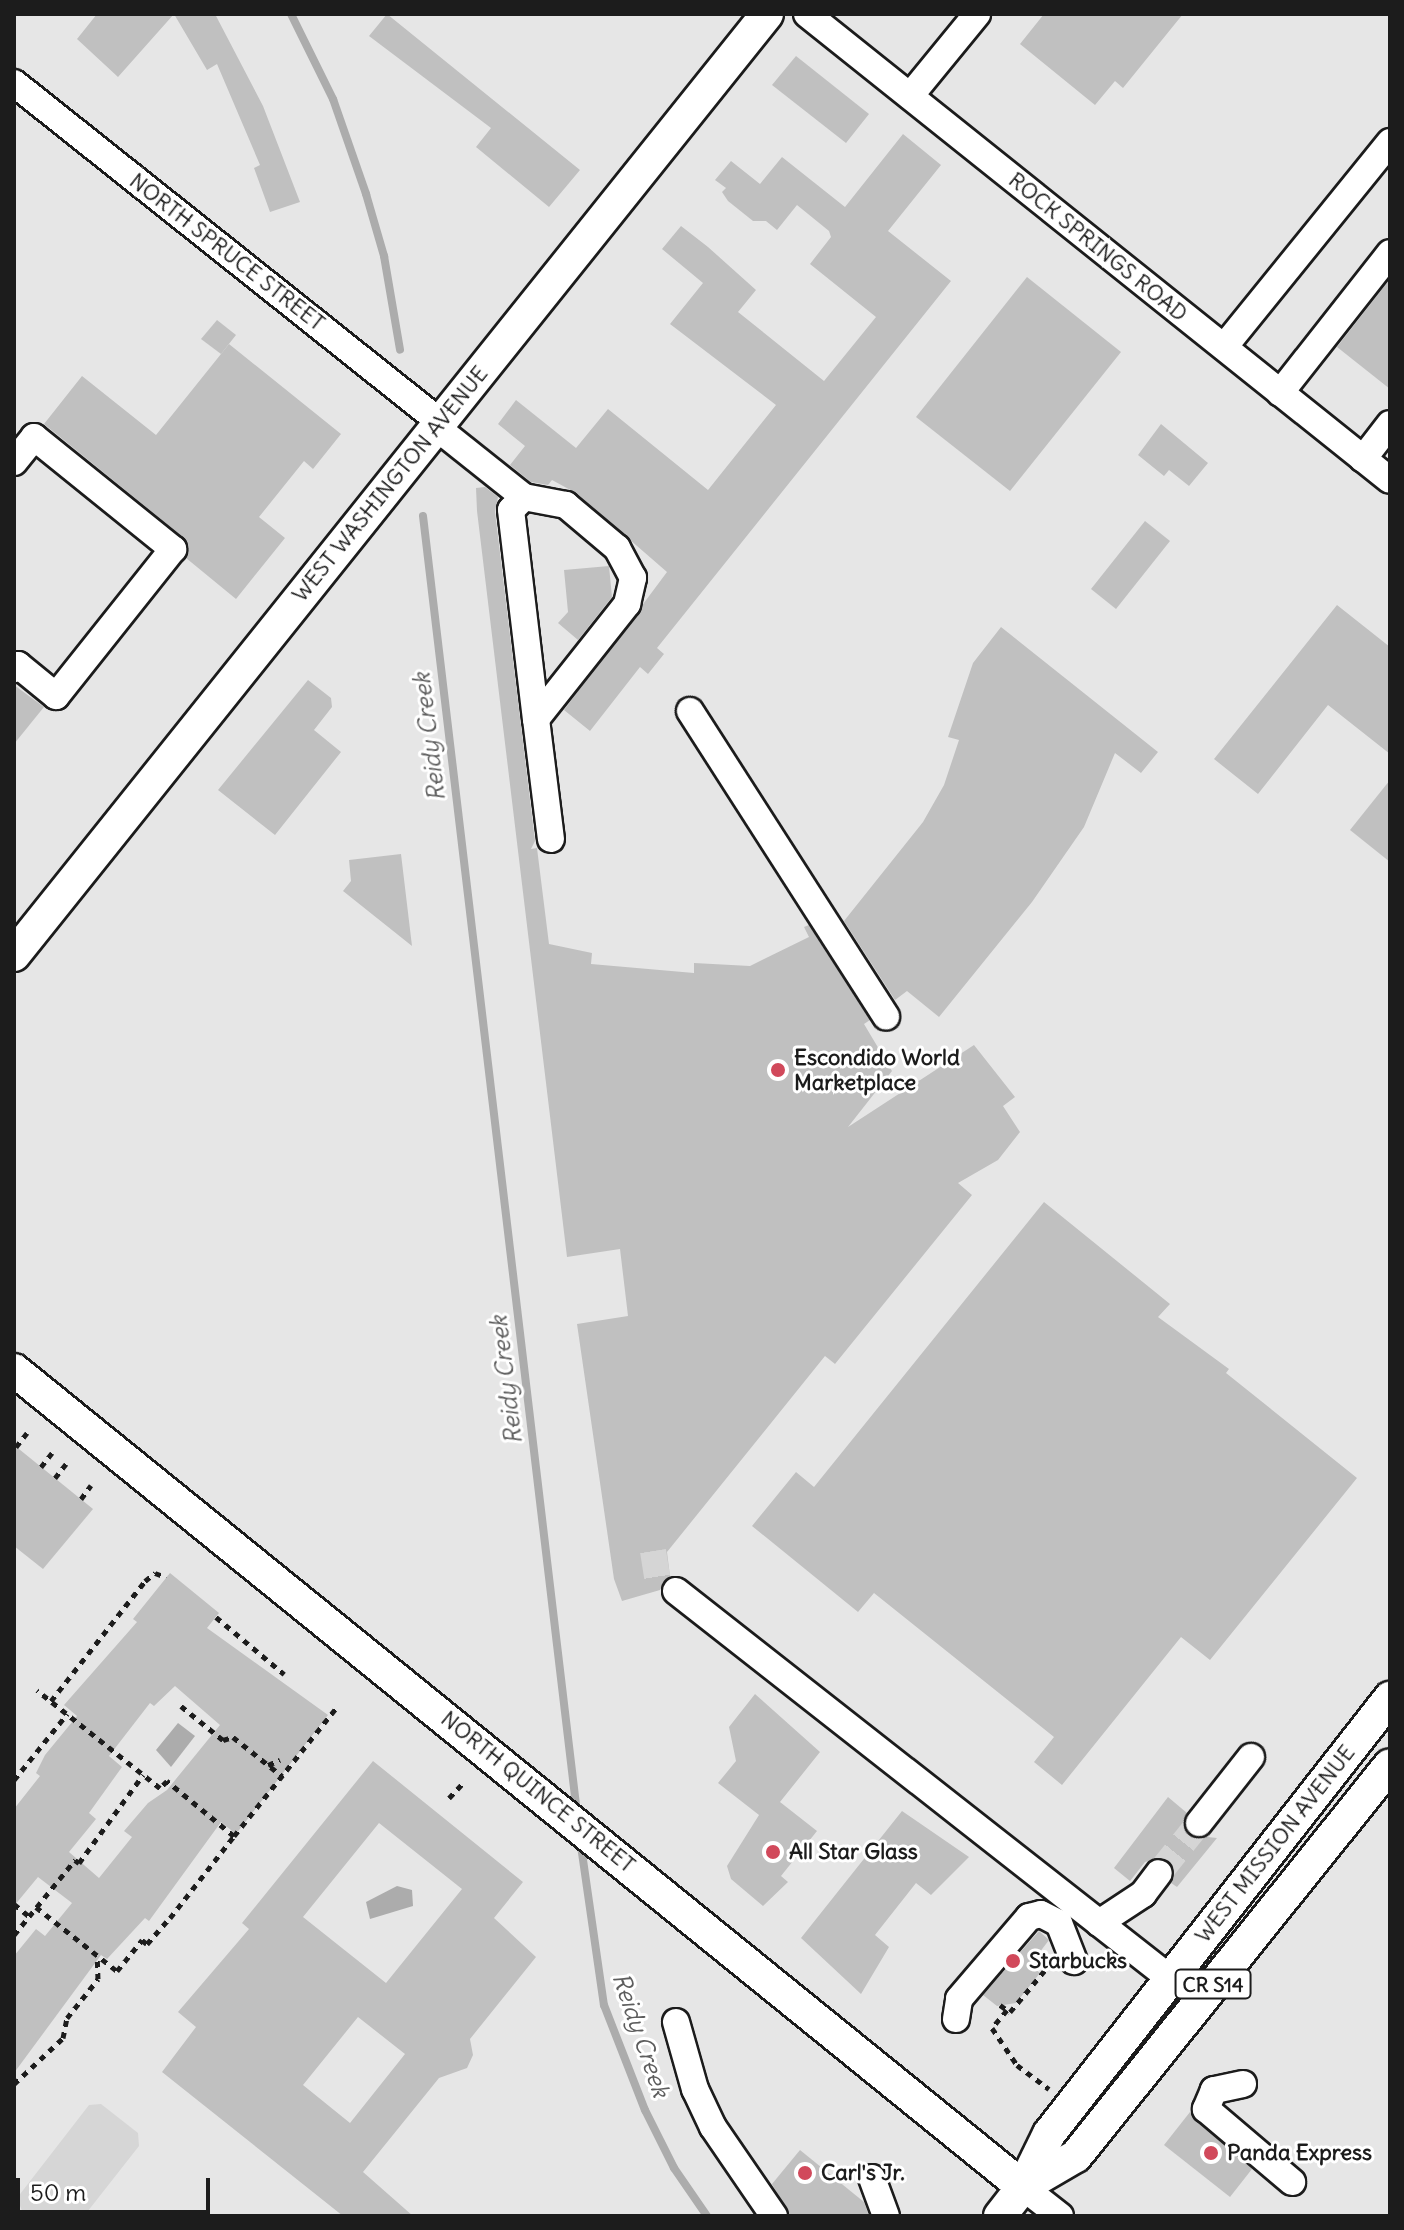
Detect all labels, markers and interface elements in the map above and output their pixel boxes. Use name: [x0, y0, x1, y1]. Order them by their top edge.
street label: ROCK SPRINGS ROAD: [1003, 167, 1193, 327]
street label: NORTH SPRUCE STREET: [124, 168, 330, 336]
street label: WEST WASHINGTON AVENUE: [287, 361, 493, 607]
water label: Reidy Creek: [407, 671, 451, 803]
place label: Escondido World Marketplace: [794, 1044, 960, 1096]
marker: Escondido World Marketplace: [769, 1061, 787, 1079]
water label: Reidy Creek: [484, 1314, 528, 1446]
street label: NORTH QUINCE STREET: [436, 1706, 640, 1878]
street label: WEST MISSION AVENUE: [1190, 1740, 1360, 1948]
place label: All Star Glass: [789, 1839, 918, 1865]
marker: All Star Glass: [764, 1843, 782, 1861]
place label: Starbucks: [1029, 1948, 1127, 1974]
marker: Starbucks: [1004, 1952, 1022, 1970]
road number: CR S14: [1173, 1968, 1253, 2000]
water label: Reidy Creek: [606, 1969, 676, 2101]
place label: Panda Express: [1227, 2140, 1372, 2166]
marker: Panda Express: [1202, 2144, 1220, 2162]
place label: Carl's Jr.: [821, 2160, 905, 2186]
scale bar: [20, 2162, 214, 2212]
marker: Carl's Jr.: [796, 2164, 814, 2182]
text: 50 m: [30, 2177, 86, 2207]

